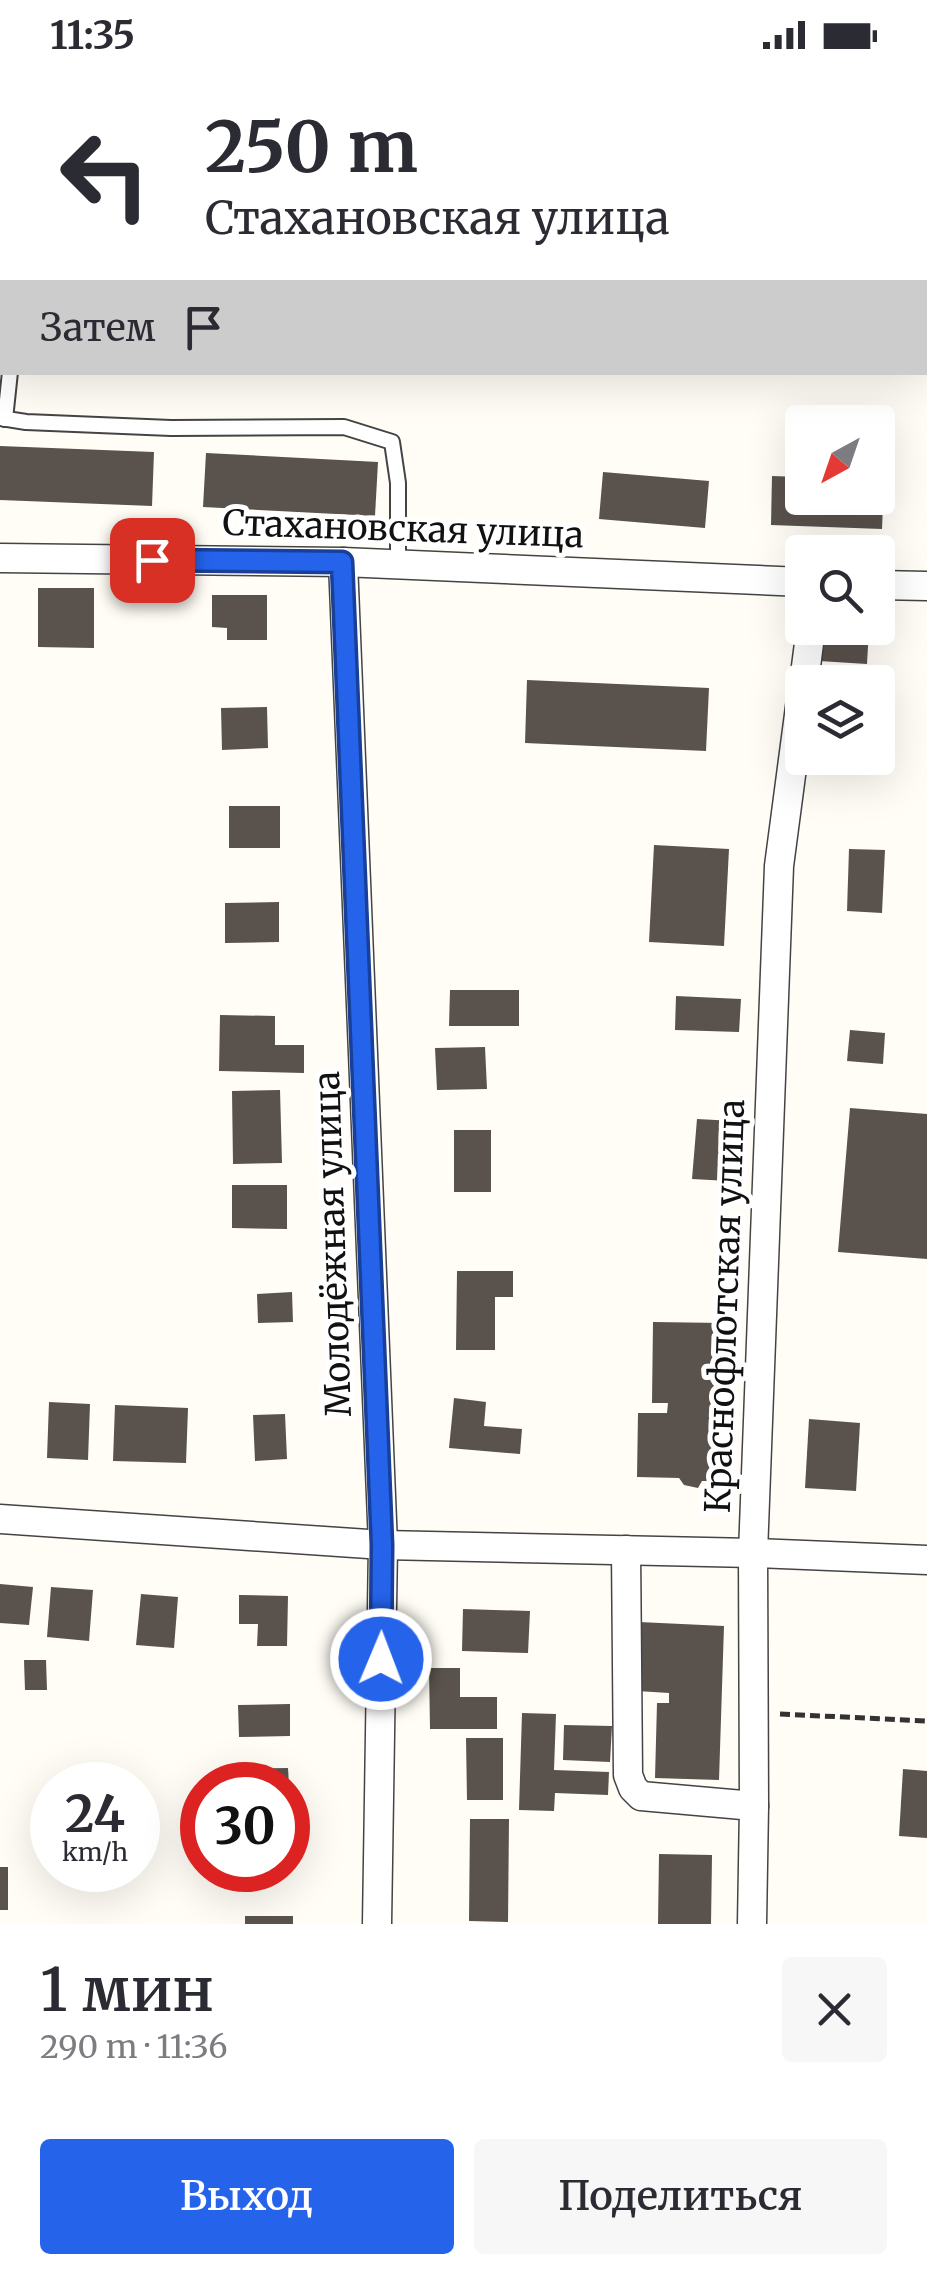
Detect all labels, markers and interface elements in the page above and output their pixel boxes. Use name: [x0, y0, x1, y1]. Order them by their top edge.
text: 11:35: [50, 12, 135, 59]
text: 250 m: [205, 103, 418, 191]
icon: left: [40, 110, 170, 240]
text: Стахановская улица: [205, 190, 670, 246]
icon: arrive: [176, 300, 231, 355]
text: Затем: [40, 304, 156, 351]
north arrow: [785, 405, 895, 515]
map controls: [785, 405, 895, 775]
street label: Стахановская улица: [222, 501, 584, 557]
pin: [110, 518, 195, 603]
icon: arrive: [125, 533, 180, 588]
button: search: [785, 535, 895, 645]
button: layers: [785, 665, 895, 775]
street label: Молодёжная улица: [305, 1070, 361, 1418]
street label: Краснофлотская улица: [696, 1098, 754, 1514]
position arrow: [329, 1607, 433, 1711]
speed limit sign: 30: [180, 1762, 310, 1892]
text: 24: [65, 1783, 125, 1846]
text: km/h: [62, 1836, 128, 1868]
text: 1 мин: [40, 1952, 214, 2027]
button: close: [782, 1957, 887, 2062]
text: 290 m · 11:36: [40, 2027, 228, 2067]
button: Выход: [40, 2139, 454, 2254]
button: Поделиться: [474, 2139, 887, 2254]

